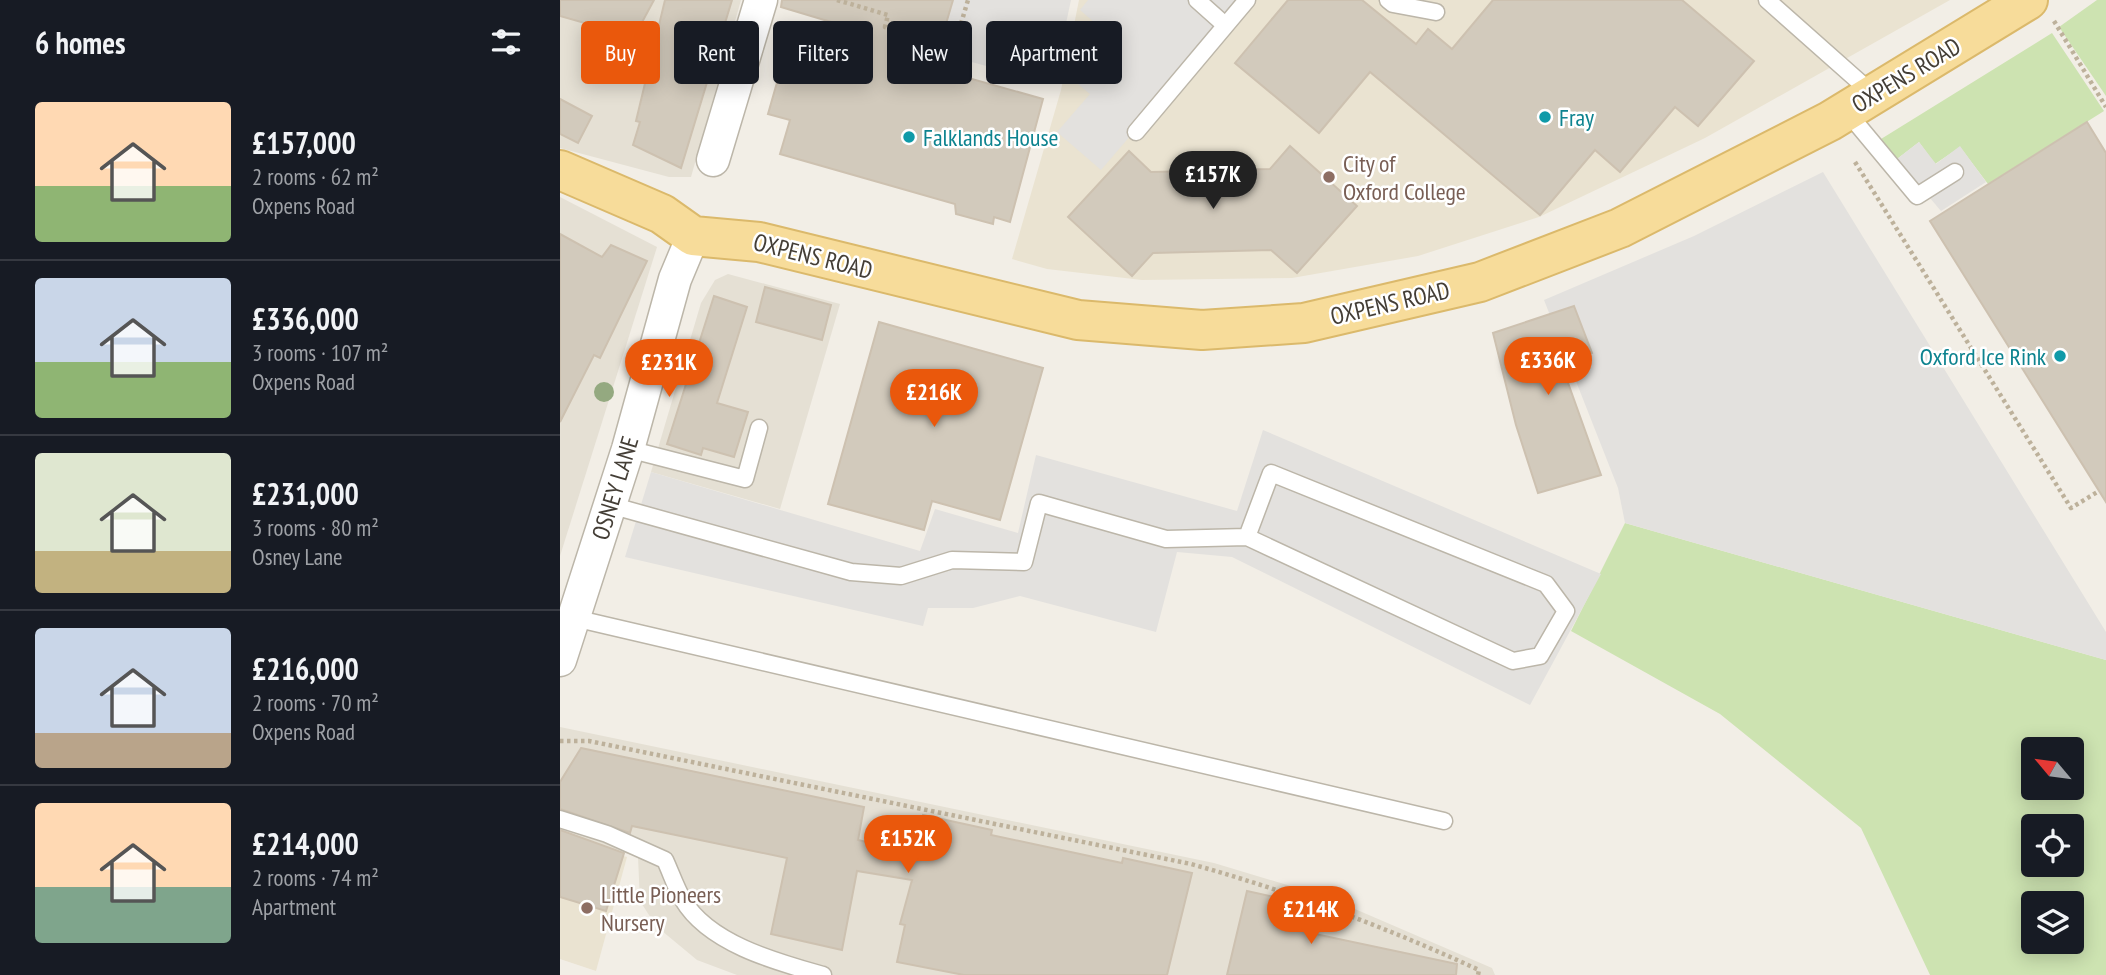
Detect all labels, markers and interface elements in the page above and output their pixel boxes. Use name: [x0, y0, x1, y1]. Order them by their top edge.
chip: Buy: [581, 21, 660, 84]
chip: Rent: [674, 21, 759, 84]
chip: Filters: [773, 21, 873, 84]
chip: New: [887, 21, 972, 84]
chip: Apartment: [986, 21, 1122, 84]
text: 6 homes: [35, 23, 126, 62]
icon: filters: [487, 23, 525, 61]
street label: OXPENS ROAD: [1846, 30, 1966, 120]
place label: Fray: [1559, 102, 1594, 133]
marker: Fray: [1537, 109, 1553, 125]
place label: Falklands House: [923, 122, 1058, 153]
text: £157,000: [252, 123, 356, 162]
marker: Falklands House: [901, 129, 917, 145]
icon: home: [91, 130, 175, 214]
place label: City of Oxford College: [1343, 148, 1466, 207]
pin: £157K: [1164, 152, 1262, 211]
text: £157K: [1185, 159, 1241, 188]
text: 2 rooms · 62 m²: [252, 162, 379, 191]
marker: City of Oxford College: [1321, 169, 1337, 185]
text: Oxpens Road: [252, 191, 355, 220]
street label: OXPENS ROAD: [750, 226, 876, 286]
street label: OXPENS ROAD: [1327, 274, 1453, 332]
text: £336,000: [252, 299, 359, 338]
icon: home: [91, 306, 175, 390]
text: 3 rooms · 107 m²: [252, 338, 388, 367]
pin: £336K: [1499, 338, 1597, 397]
pin: £231K: [620, 340, 718, 399]
place label: Oxford Ice Rink: [1920, 341, 2047, 372]
text: £336K: [1520, 345, 1576, 374]
text: £231K: [641, 347, 697, 376]
marker: Oxford Ice Rink: [2052, 348, 2068, 364]
text: Oxpens Road: [252, 367, 355, 396]
pin: £216K: [885, 370, 983, 429]
text: £216K: [906, 377, 962, 406]
street label: OSNEY LANE: [585, 432, 645, 544]
text: £231,000: [252, 474, 359, 513]
icon: home: [91, 481, 175, 565]
text: 3 rooms · 80 m²: [252, 513, 379, 542]
text: Osney Lane: [252, 542, 342, 571]
text: £216,000: [252, 649, 359, 688]
icon: home: [91, 656, 175, 740]
text: 2 rooms · 70 m²: [252, 688, 379, 717]
text: Oxpens Road: [252, 717, 355, 746]
north arrow: [2021, 737, 2084, 800]
map controls: [2021, 737, 2084, 954]
button: locate: [2021, 814, 2084, 877]
pin: £152K: [859, 816, 957, 875]
text: £152K: [880, 823, 936, 852]
text: £214,000: [252, 824, 359, 863]
icon: home: [91, 831, 175, 915]
text: 2 rooms · 74 m²: [252, 863, 379, 892]
place label: Little Pioneers Nursery: [601, 879, 721, 938]
pin: £214K: [1262, 886, 1360, 946]
button: layers: [2021, 891, 2084, 954]
text: Apartment: [252, 892, 336, 921]
text: £214K: [1283, 894, 1339, 923]
marker: Little Pioneers Nursery: [579, 900, 595, 916]

